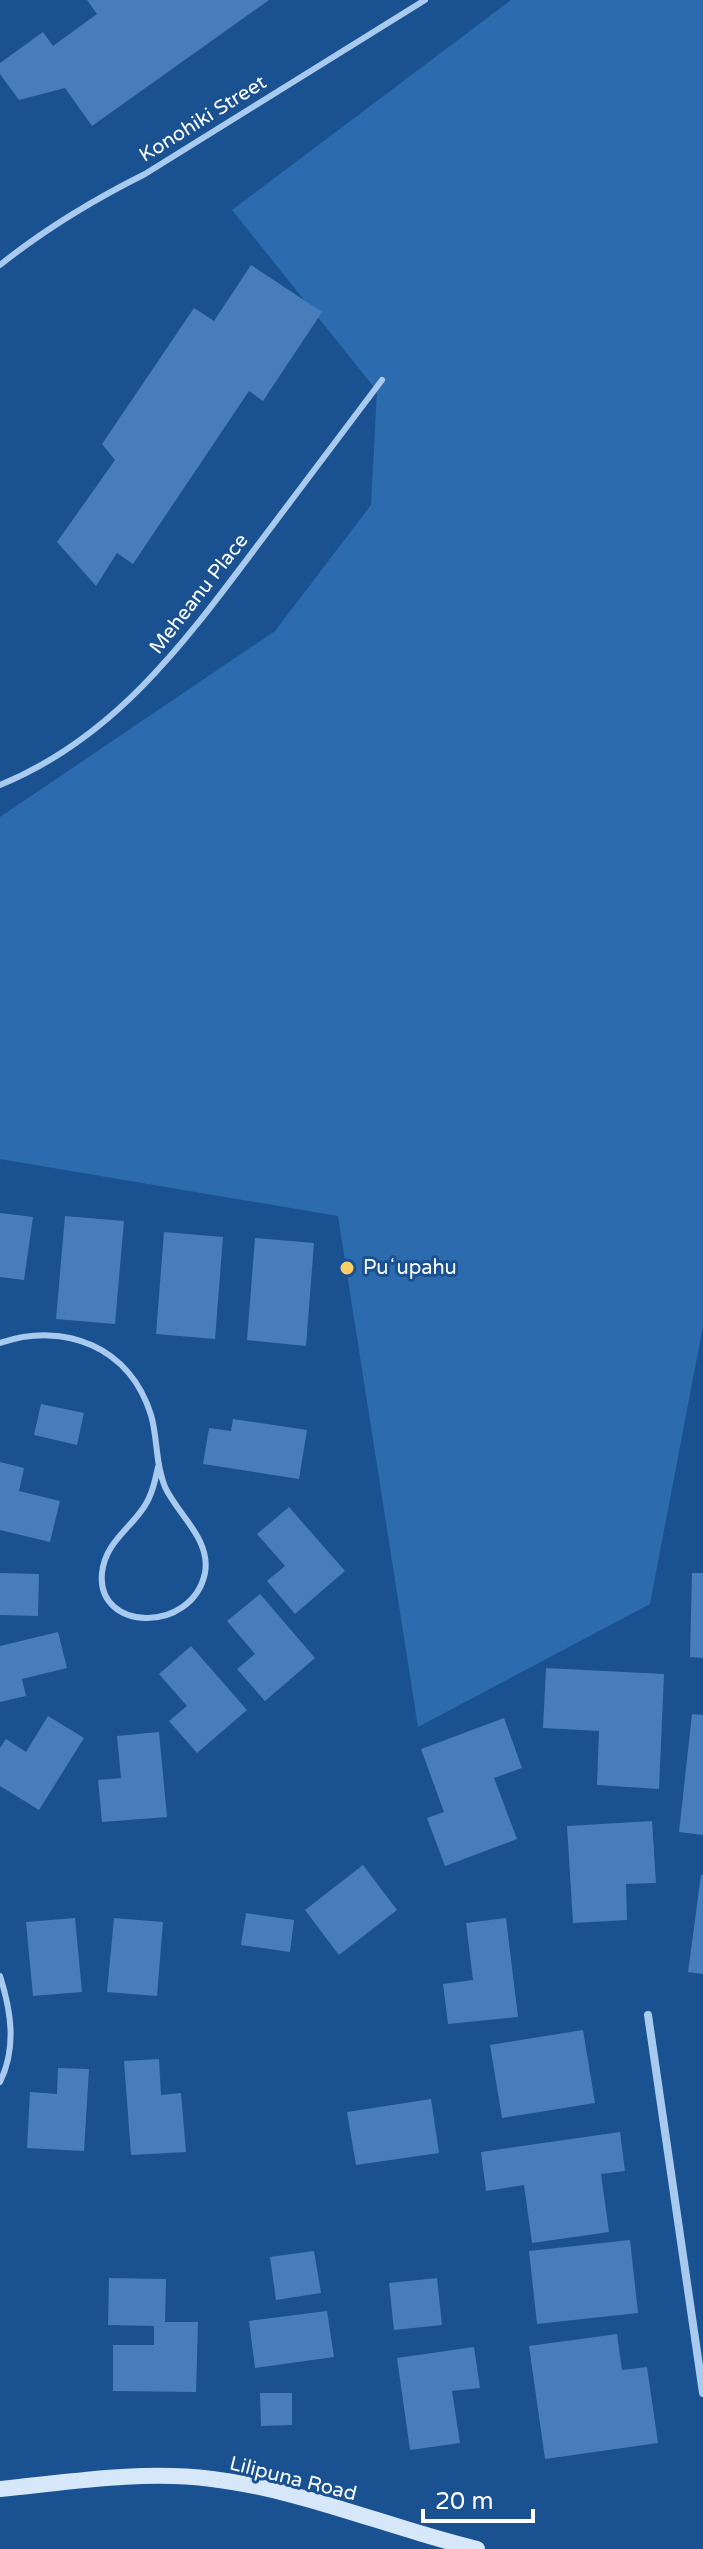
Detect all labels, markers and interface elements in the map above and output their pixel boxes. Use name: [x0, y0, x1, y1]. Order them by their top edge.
street label: Konohiki Street: [135, 70, 271, 168]
street label: Meheanu Place: [145, 529, 253, 659]
place label: Puʻupahu: [363, 1256, 457, 1280]
marker: Puʻupahu: [338, 1259, 356, 1277]
street label: Lilipuna Road: [227, 2452, 359, 2506]
scale bar: [423, 2473, 533, 2523]
text: 20 m: [435, 2487, 493, 2516]

